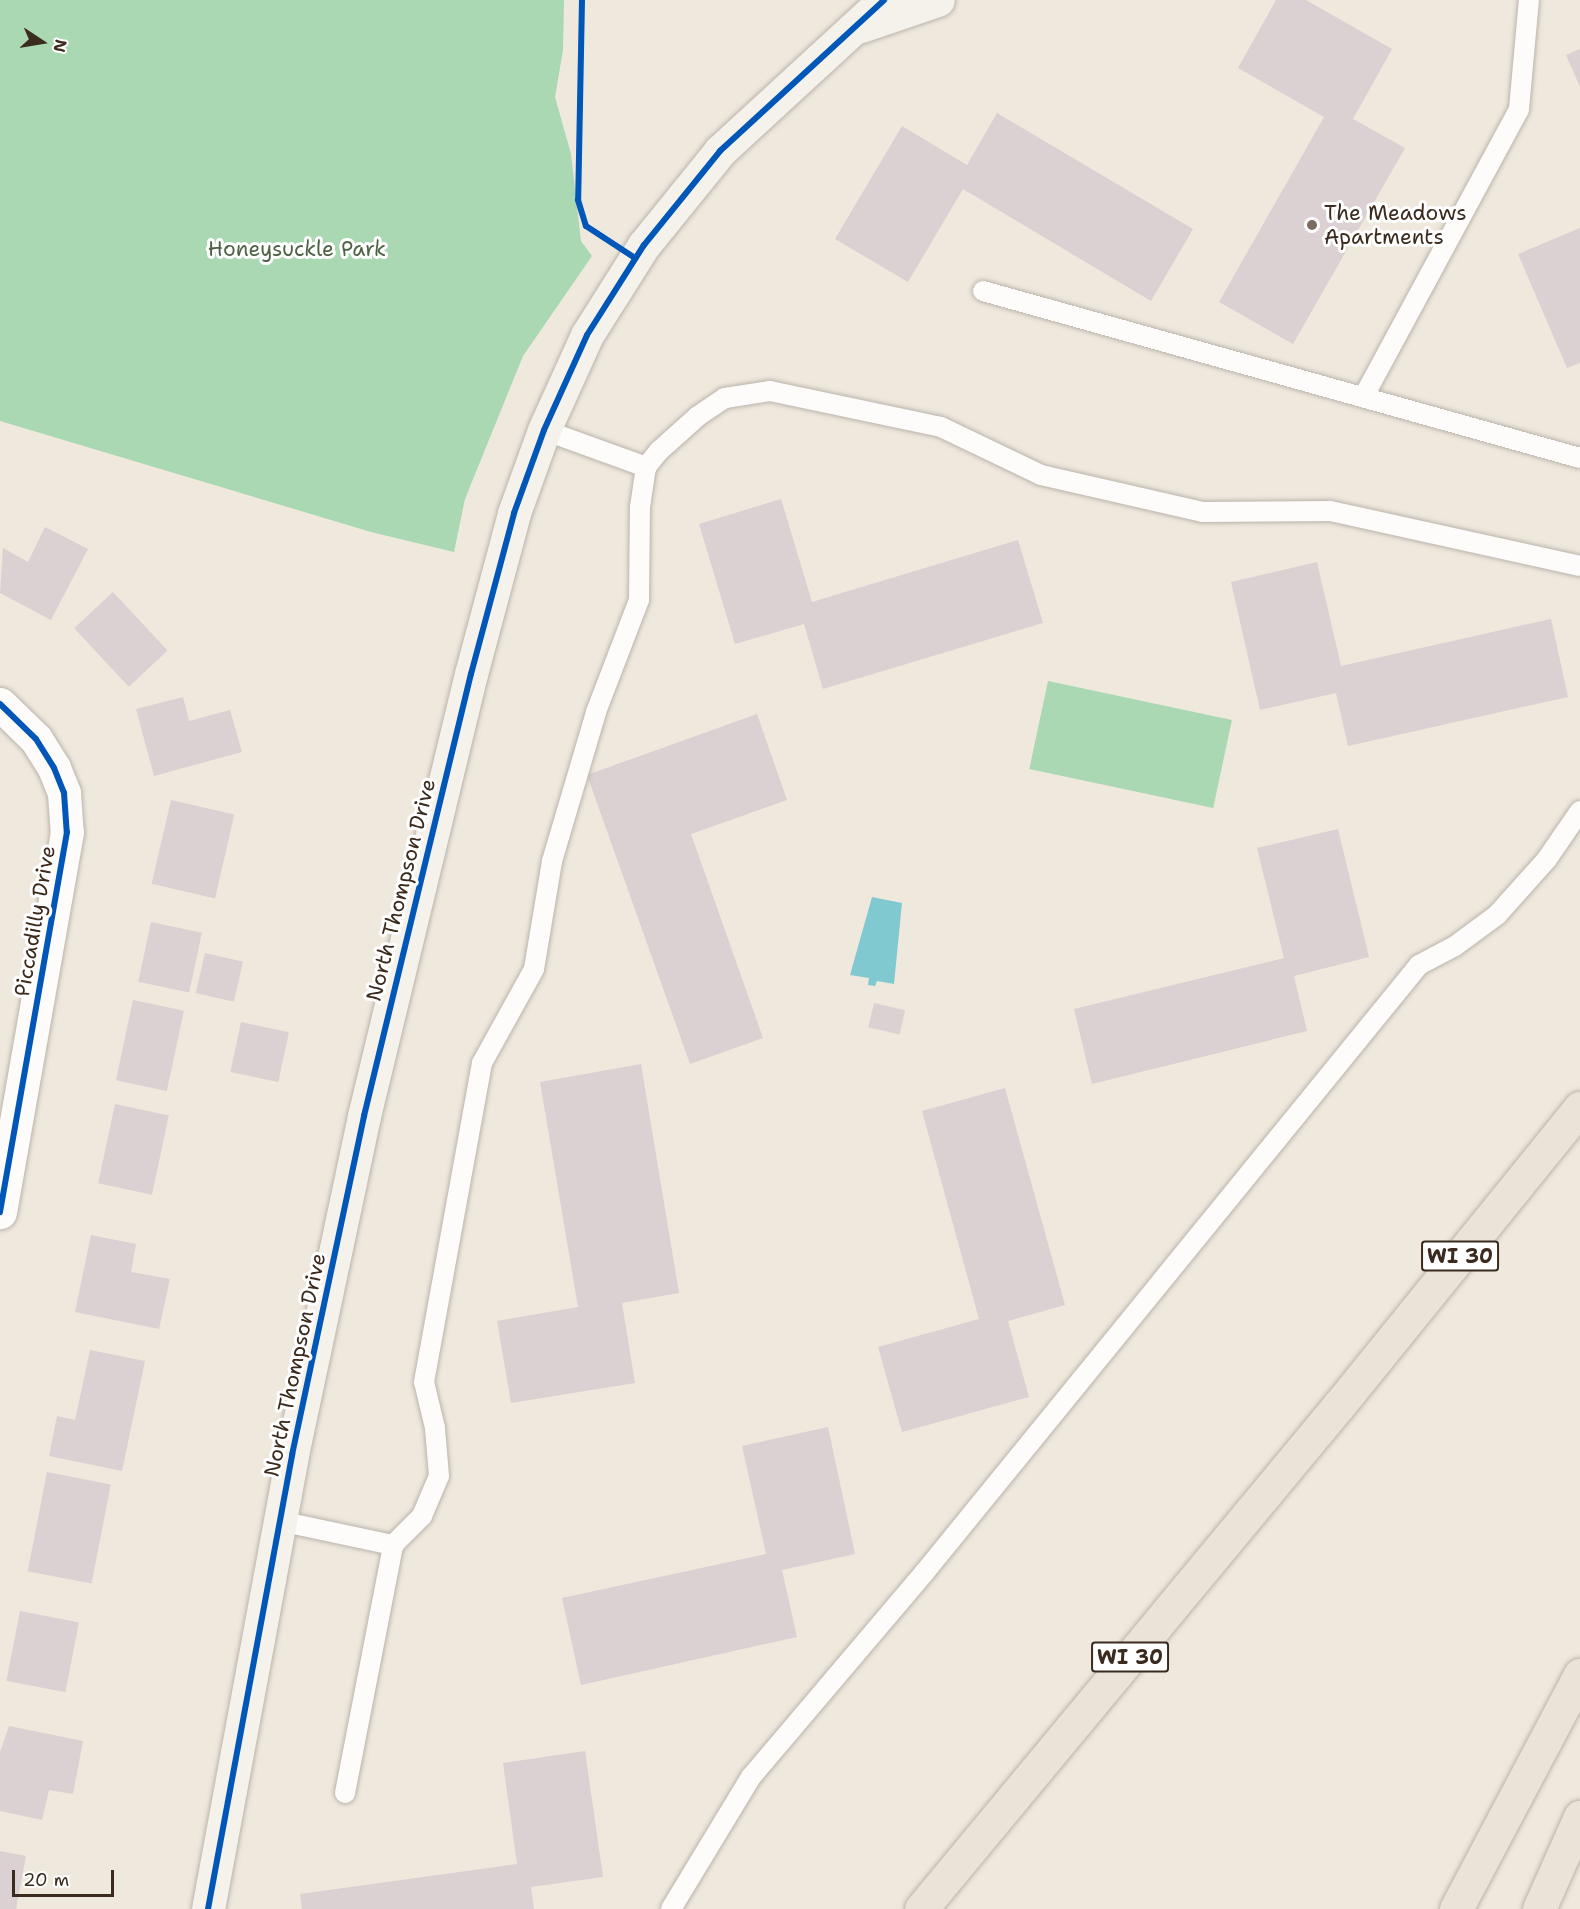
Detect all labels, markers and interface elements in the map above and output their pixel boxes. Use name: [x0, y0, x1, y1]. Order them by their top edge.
north arrow: [12, 12, 72, 72]
text: N: [49, 37, 72, 54]
place label: The Meadows Apartments: [1324, 200, 1467, 250]
marker: The Meadows Apartments: [1305, 218, 1319, 232]
park label: Honeysuckle Park: [208, 236, 386, 262]
street label: North Thompson Drive: [361, 776, 441, 1004]
street label: Piccadilly Drive: [9, 844, 61, 998]
road number: WI 30: [1421, 1239, 1499, 1273]
street label: North Thompson Drive: [259, 1251, 331, 1479]
road number: WI 30: [1091, 1640, 1169, 1674]
scale bar: [15, 1858, 117, 1896]
text: 20 m: [23, 1868, 69, 1892]

